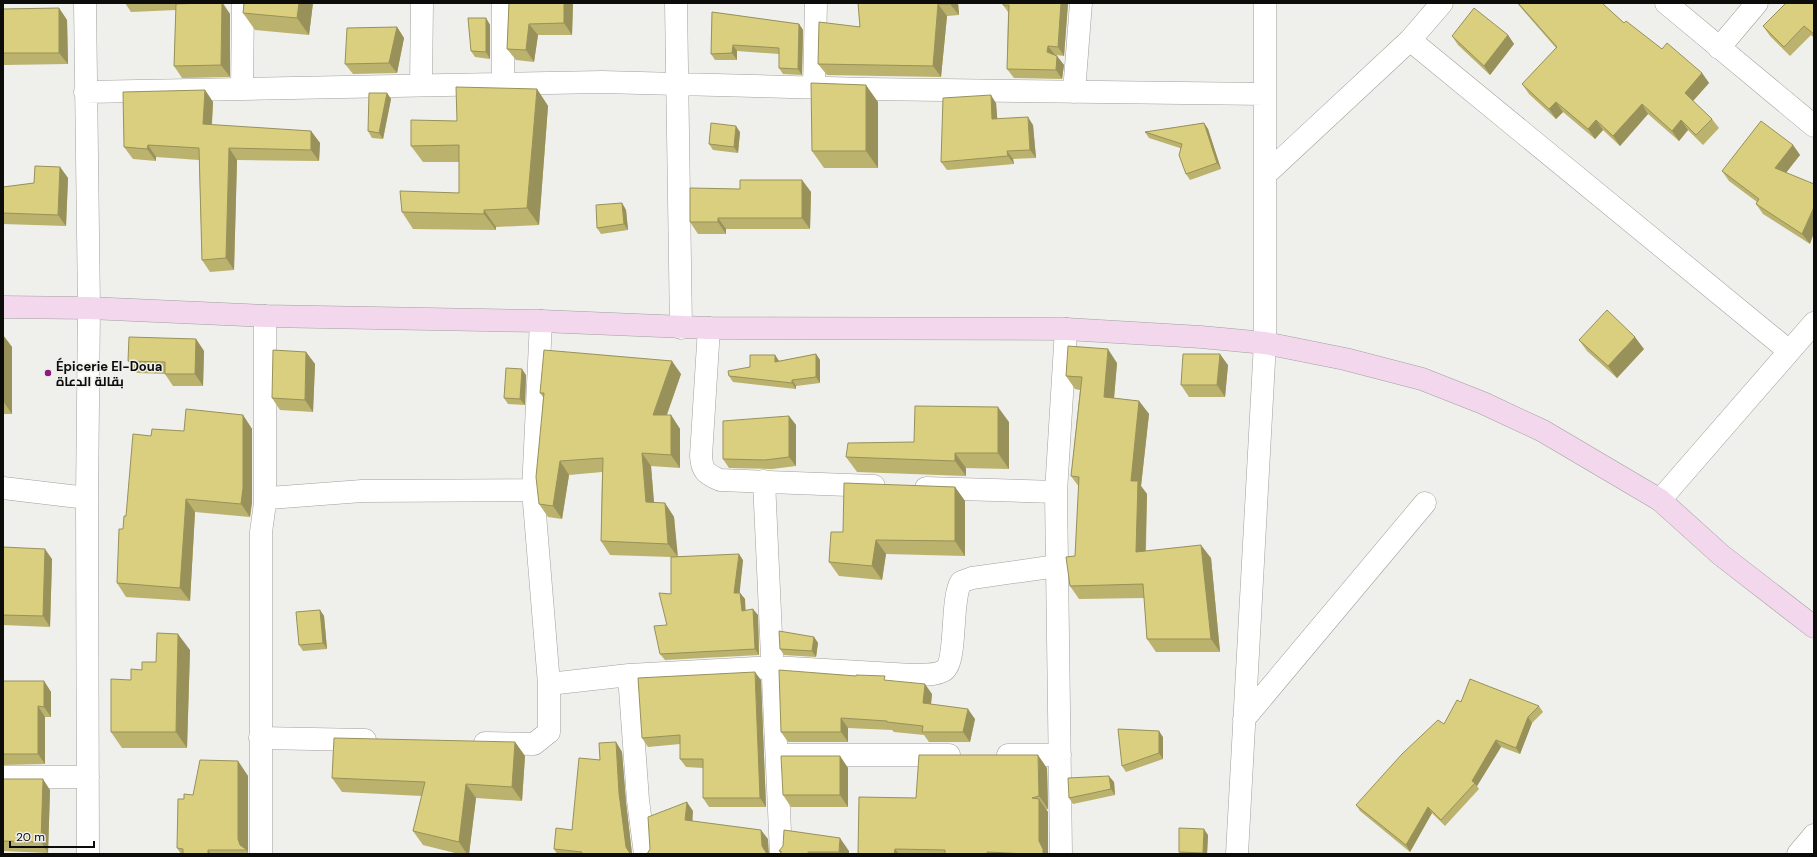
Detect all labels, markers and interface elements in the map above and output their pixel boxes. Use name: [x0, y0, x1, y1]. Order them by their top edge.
place label: Épicerie El-Doua بقالة الدعاة: [56, 357, 162, 390]
marker: Épicerie El-Doua بقالة الدعاة: [43, 368, 53, 378]
scale bar: [10, 823, 94, 849]
text: 20 m: [16, 829, 45, 845]

